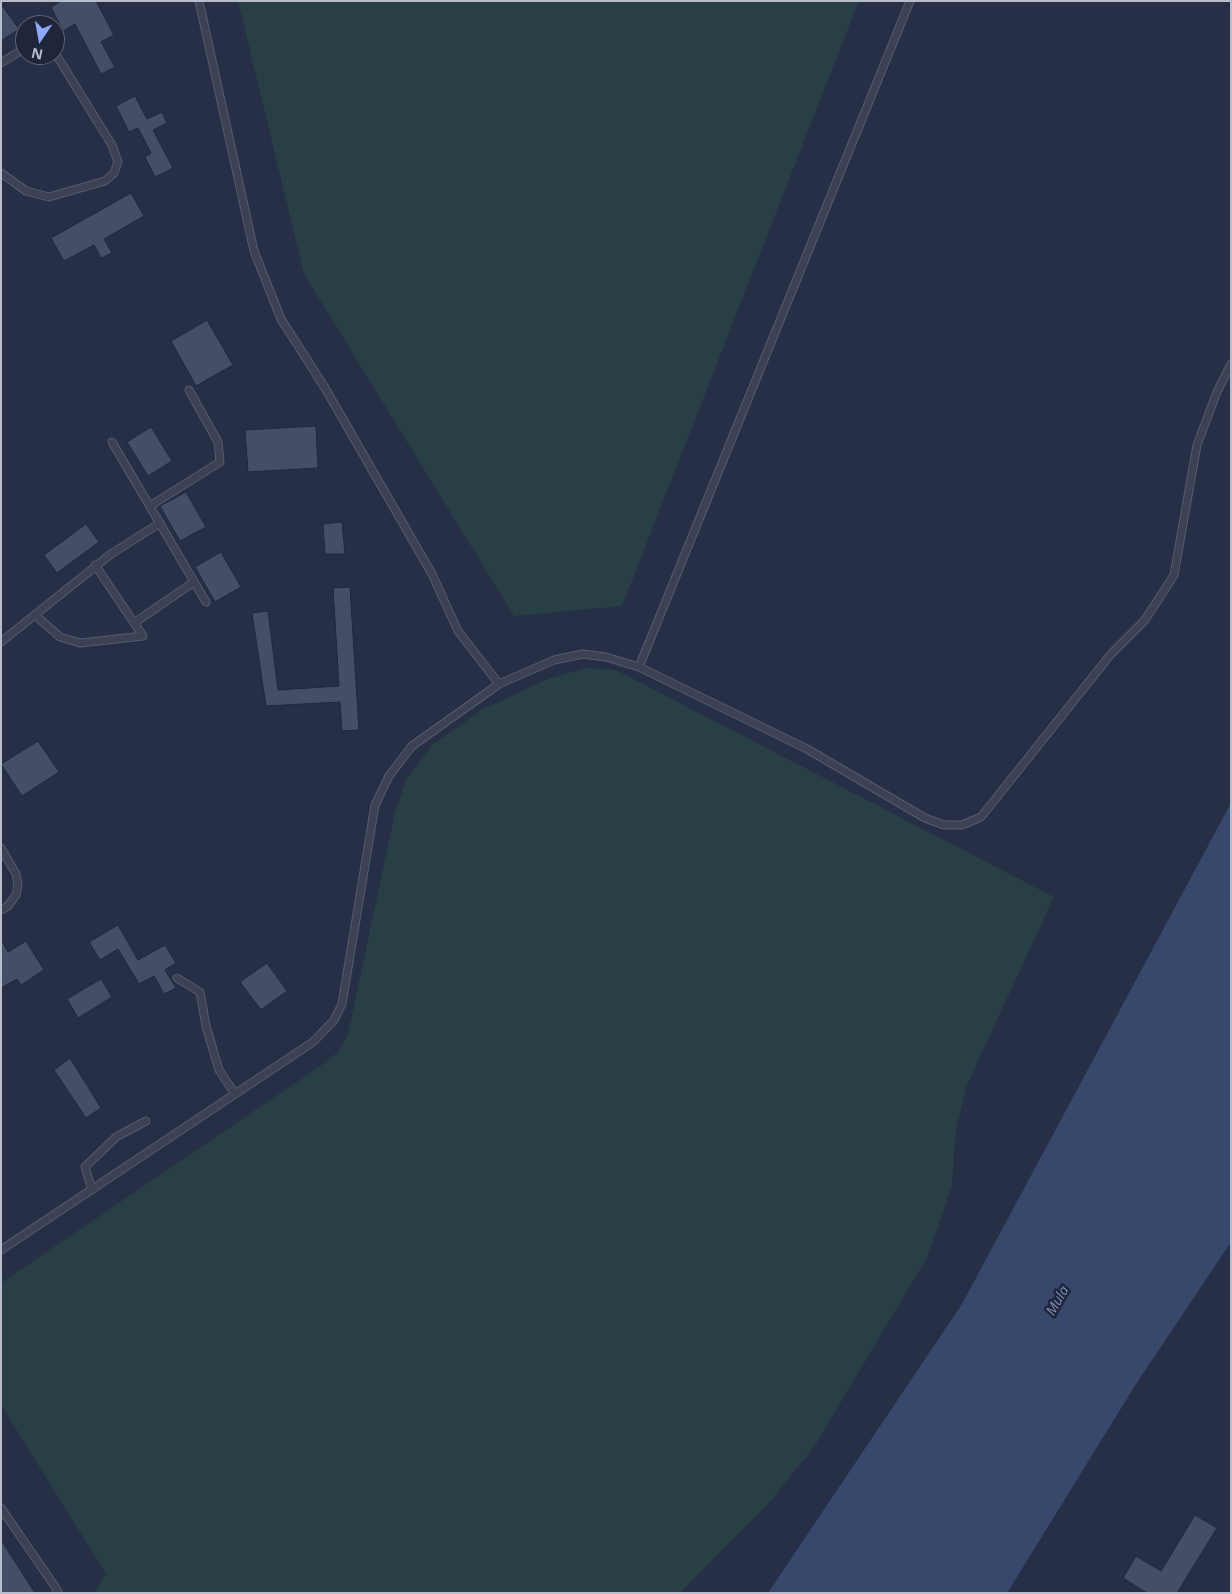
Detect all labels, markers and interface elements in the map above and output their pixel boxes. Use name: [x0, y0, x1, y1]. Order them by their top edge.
north arrow: [15, 15, 65, 65]
text: N: [29, 44, 45, 65]
water label: Mula: [1043, 1283, 1073, 1319]

